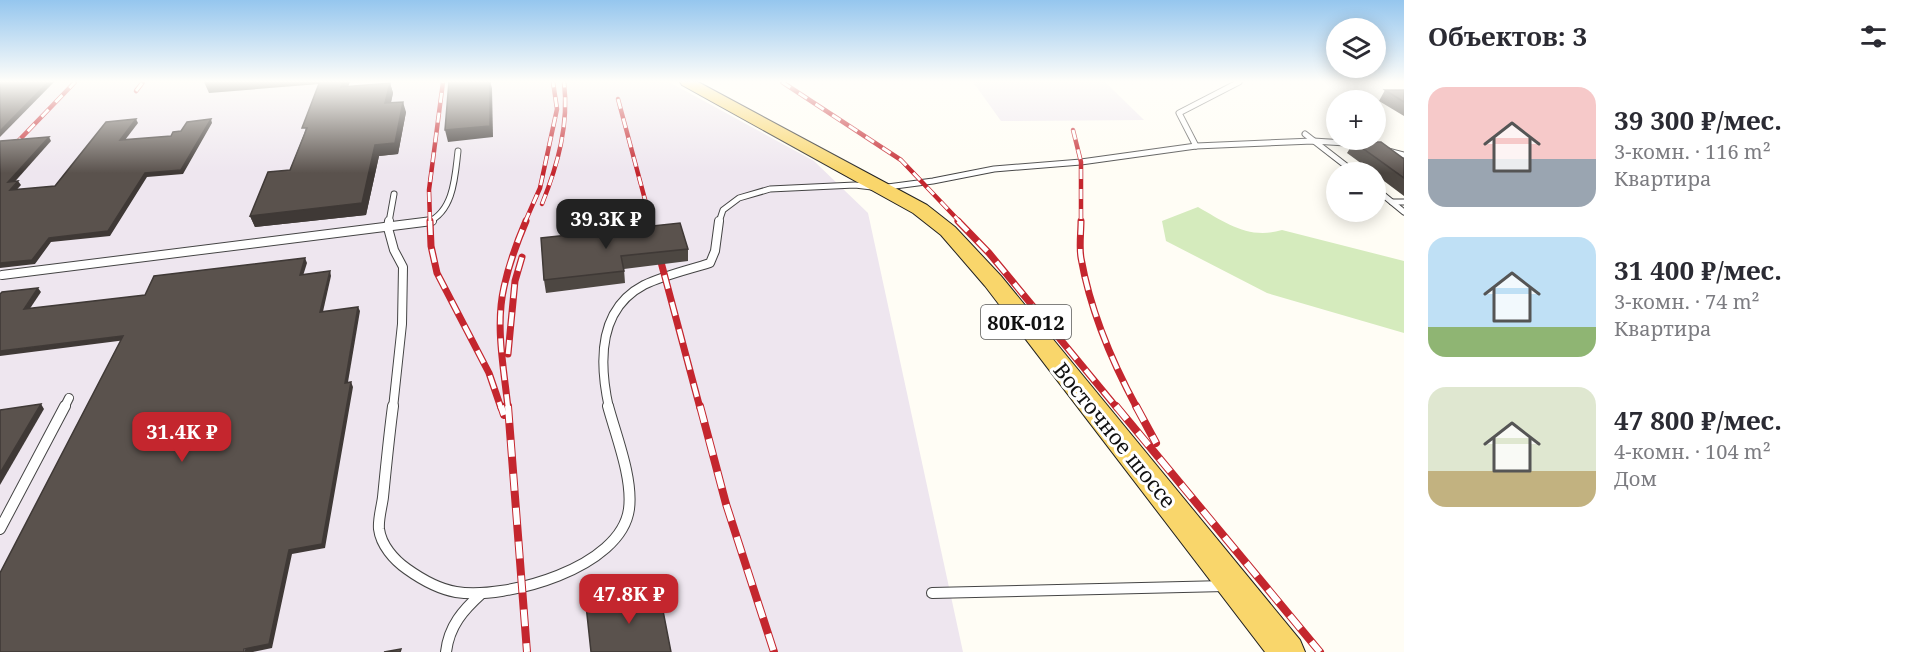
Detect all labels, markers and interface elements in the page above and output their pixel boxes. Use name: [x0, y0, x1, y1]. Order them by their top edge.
map controls: [1326, 18, 1386, 222]
button: layers: [1326, 18, 1386, 78]
text: Объектов: 3: [1428, 18, 1587, 54]
icon: filters: [1857, 20, 1890, 53]
button: +: [1326, 90, 1386, 150]
text: 39 300 ₽/мес.: [1614, 102, 1782, 138]
icon: home: [1476, 111, 1548, 183]
text: 3-комн. · 116 m²: [1614, 138, 1771, 165]
button: −: [1326, 162, 1386, 222]
text: Квартира: [1614, 165, 1711, 192]
pin: 39.3K ₽: [551, 199, 661, 250]
text: 39.3K ₽: [570, 205, 642, 232]
text: 31 400 ₽/мес.: [1614, 252, 1782, 288]
icon: home: [1476, 261, 1548, 333]
text: 3-комн. · 74 m²: [1614, 288, 1760, 315]
road number: 80К-012: [981, 305, 1071, 339]
text: Квартира: [1614, 315, 1711, 342]
street label: Восточное шоссе: [1048, 356, 1182, 514]
text: 47 800 ₽/мес.: [1614, 402, 1782, 438]
icon: home: [1476, 411, 1548, 483]
pin: 31.4K ₽: [127, 412, 237, 463]
text: 31.4K ₽: [146, 418, 218, 445]
text: 4-комн. · 104 m²: [1614, 438, 1771, 465]
text: Дом: [1614, 465, 1657, 492]
pin: 47.8K ₽: [574, 574, 684, 625]
text: 47.8K ₽: [593, 580, 665, 607]

